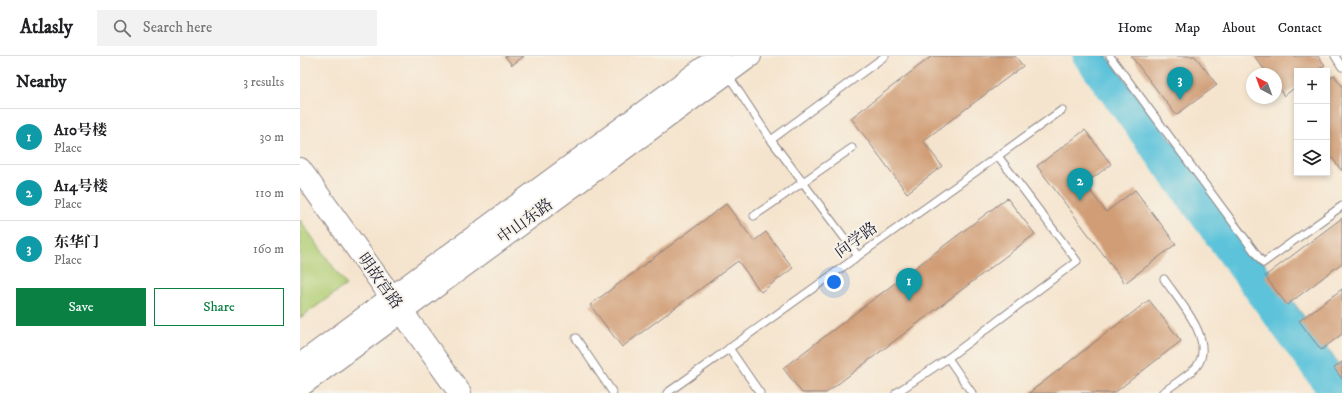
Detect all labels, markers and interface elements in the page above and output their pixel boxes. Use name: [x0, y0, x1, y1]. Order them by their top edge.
search box: [97, 10, 377, 46]
text: Atlasly: [20, 16, 73, 39]
icon: search: [111, 17, 133, 39]
text: Search here: [143, 18, 212, 37]
text: Home: [1118, 19, 1152, 37]
text: Map: [1174, 19, 1200, 37]
text: About: [1222, 19, 1256, 37]
text: Contact: [1278, 19, 1322, 37]
pin: 3: [1167, 67, 1193, 100]
north arrow: [1246, 68, 1282, 104]
map controls: [1294, 68, 1330, 176]
button: +: [1294, 68, 1330, 104]
text: Nearby: [16, 71, 66, 93]
text: 3 results: [243, 74, 284, 90]
button: −: [1294, 104, 1330, 140]
text: A10号楼: [54, 121, 107, 140]
text: 1: [27, 129, 31, 145]
text: 30 m: [260, 129, 284, 145]
text: Place: [54, 140, 82, 156]
button: layers: [1294, 140, 1330, 176]
pin: 2: [1067, 168, 1093, 201]
text: A14号楼: [54, 177, 108, 196]
text: 2: [26, 185, 32, 201]
text: 110 m: [255, 185, 284, 201]
street label: 中山东路: [493, 194, 557, 248]
text: Place: [54, 196, 82, 212]
street label: 向学路: [831, 218, 881, 262]
text: 东华门: [54, 233, 99, 252]
text: 3: [27, 241, 31, 257]
text: 160 m: [253, 241, 284, 257]
street label: 明故宫路: [353, 249, 407, 313]
text: Place: [54, 252, 82, 268]
pin: 1: [896, 268, 922, 301]
your location: [824, 272, 844, 292]
button: Save: [16, 288, 146, 326]
button: Share: [154, 288, 284, 326]

